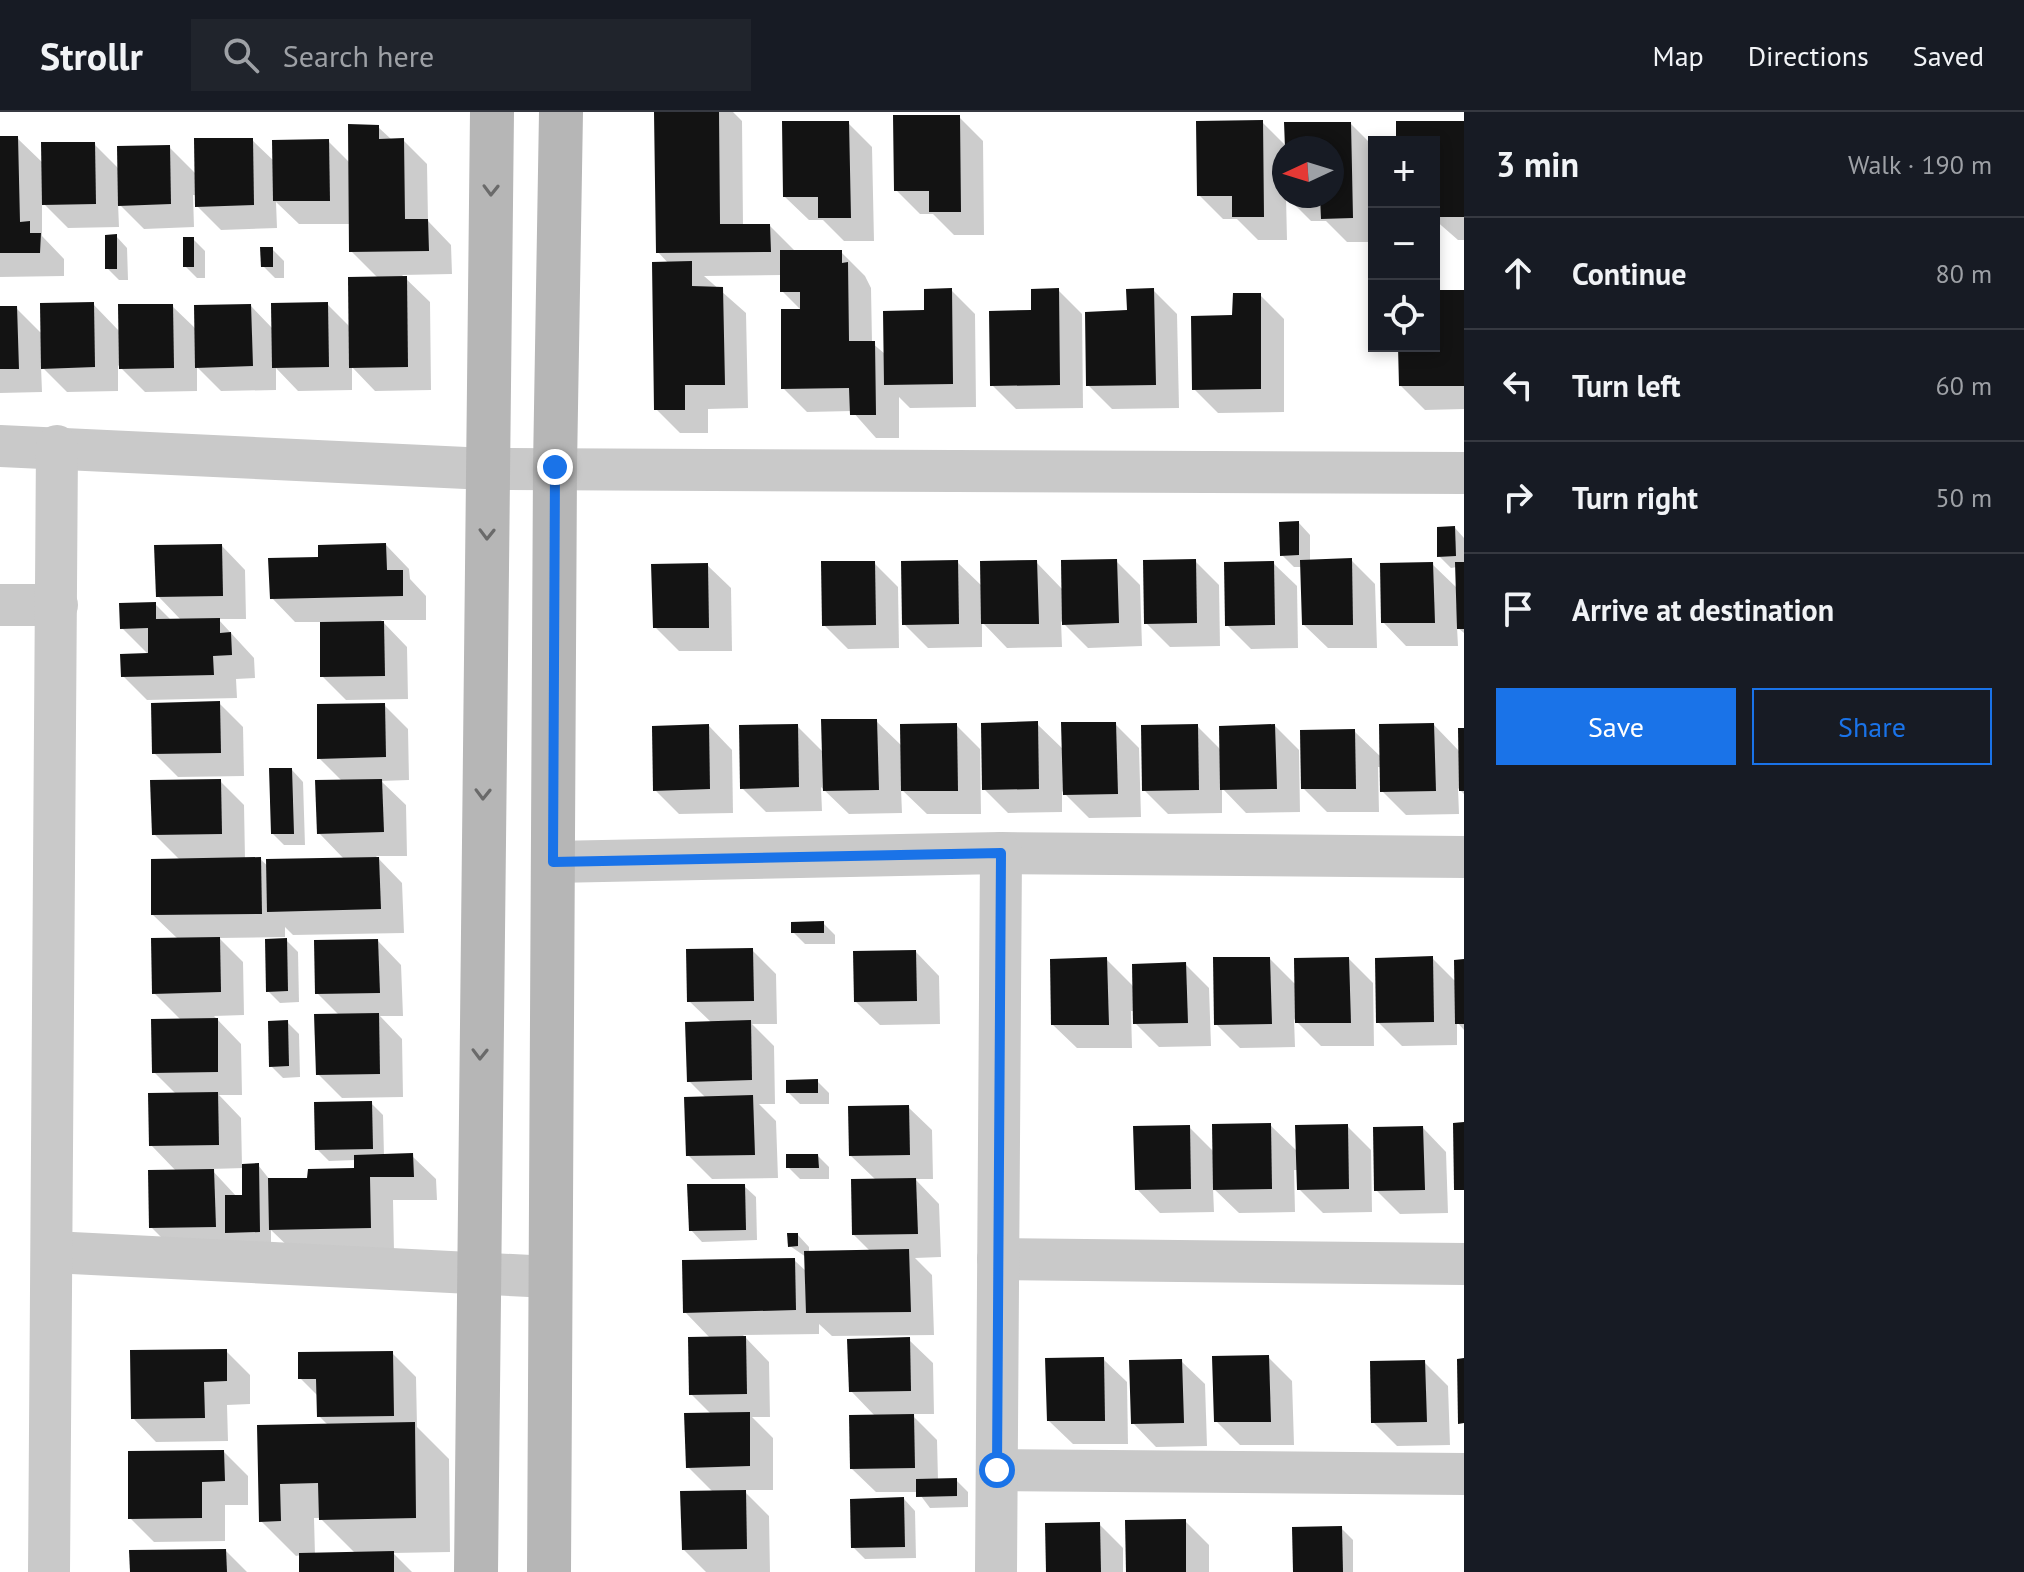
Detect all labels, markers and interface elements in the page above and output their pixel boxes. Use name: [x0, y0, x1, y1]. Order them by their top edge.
search box: [191, 19, 751, 91]
text: Strollr: [40, 31, 143, 80]
icon: search: [219, 33, 263, 77]
text: Search here: [283, 36, 434, 75]
text: Map: [1653, 37, 1704, 74]
text: Directions: [1748, 37, 1869, 74]
text: Saved: [1913, 37, 1984, 74]
north arrow: [1272, 136, 1344, 208]
map controls: [1368, 136, 1440, 352]
button: +: [1368, 136, 1440, 208]
text: 3 min: [1496, 142, 1579, 186]
text: Walk · 190 m: [1848, 148, 1992, 181]
one-way arrow: [482, 184, 500, 197]
button: −: [1368, 208, 1440, 280]
icon: ahead: [1496, 251, 1540, 295]
text: Continue: [1572, 254, 1686, 293]
text: 80 m: [1936, 257, 1992, 290]
button: locate: [1368, 280, 1440, 352]
icon: left: [1496, 363, 1540, 407]
text: Turn left: [1572, 366, 1680, 405]
text: 60 m: [1936, 369, 1992, 402]
route end: [537, 449, 573, 485]
icon: right: [1496, 475, 1540, 519]
text: Turn right: [1572, 478, 1698, 517]
text: 50 m: [1936, 481, 1992, 514]
one-way arrow: [478, 528, 495, 541]
icon: arrive: [1496, 587, 1540, 631]
text: Arrive at destination: [1572, 590, 1834, 629]
button: Save: [1496, 688, 1736, 765]
button: Share: [1752, 688, 1992, 765]
one-way arrow: [475, 788, 492, 801]
one-way arrow: [471, 1048, 489, 1061]
route start: [979, 1452, 1015, 1488]

